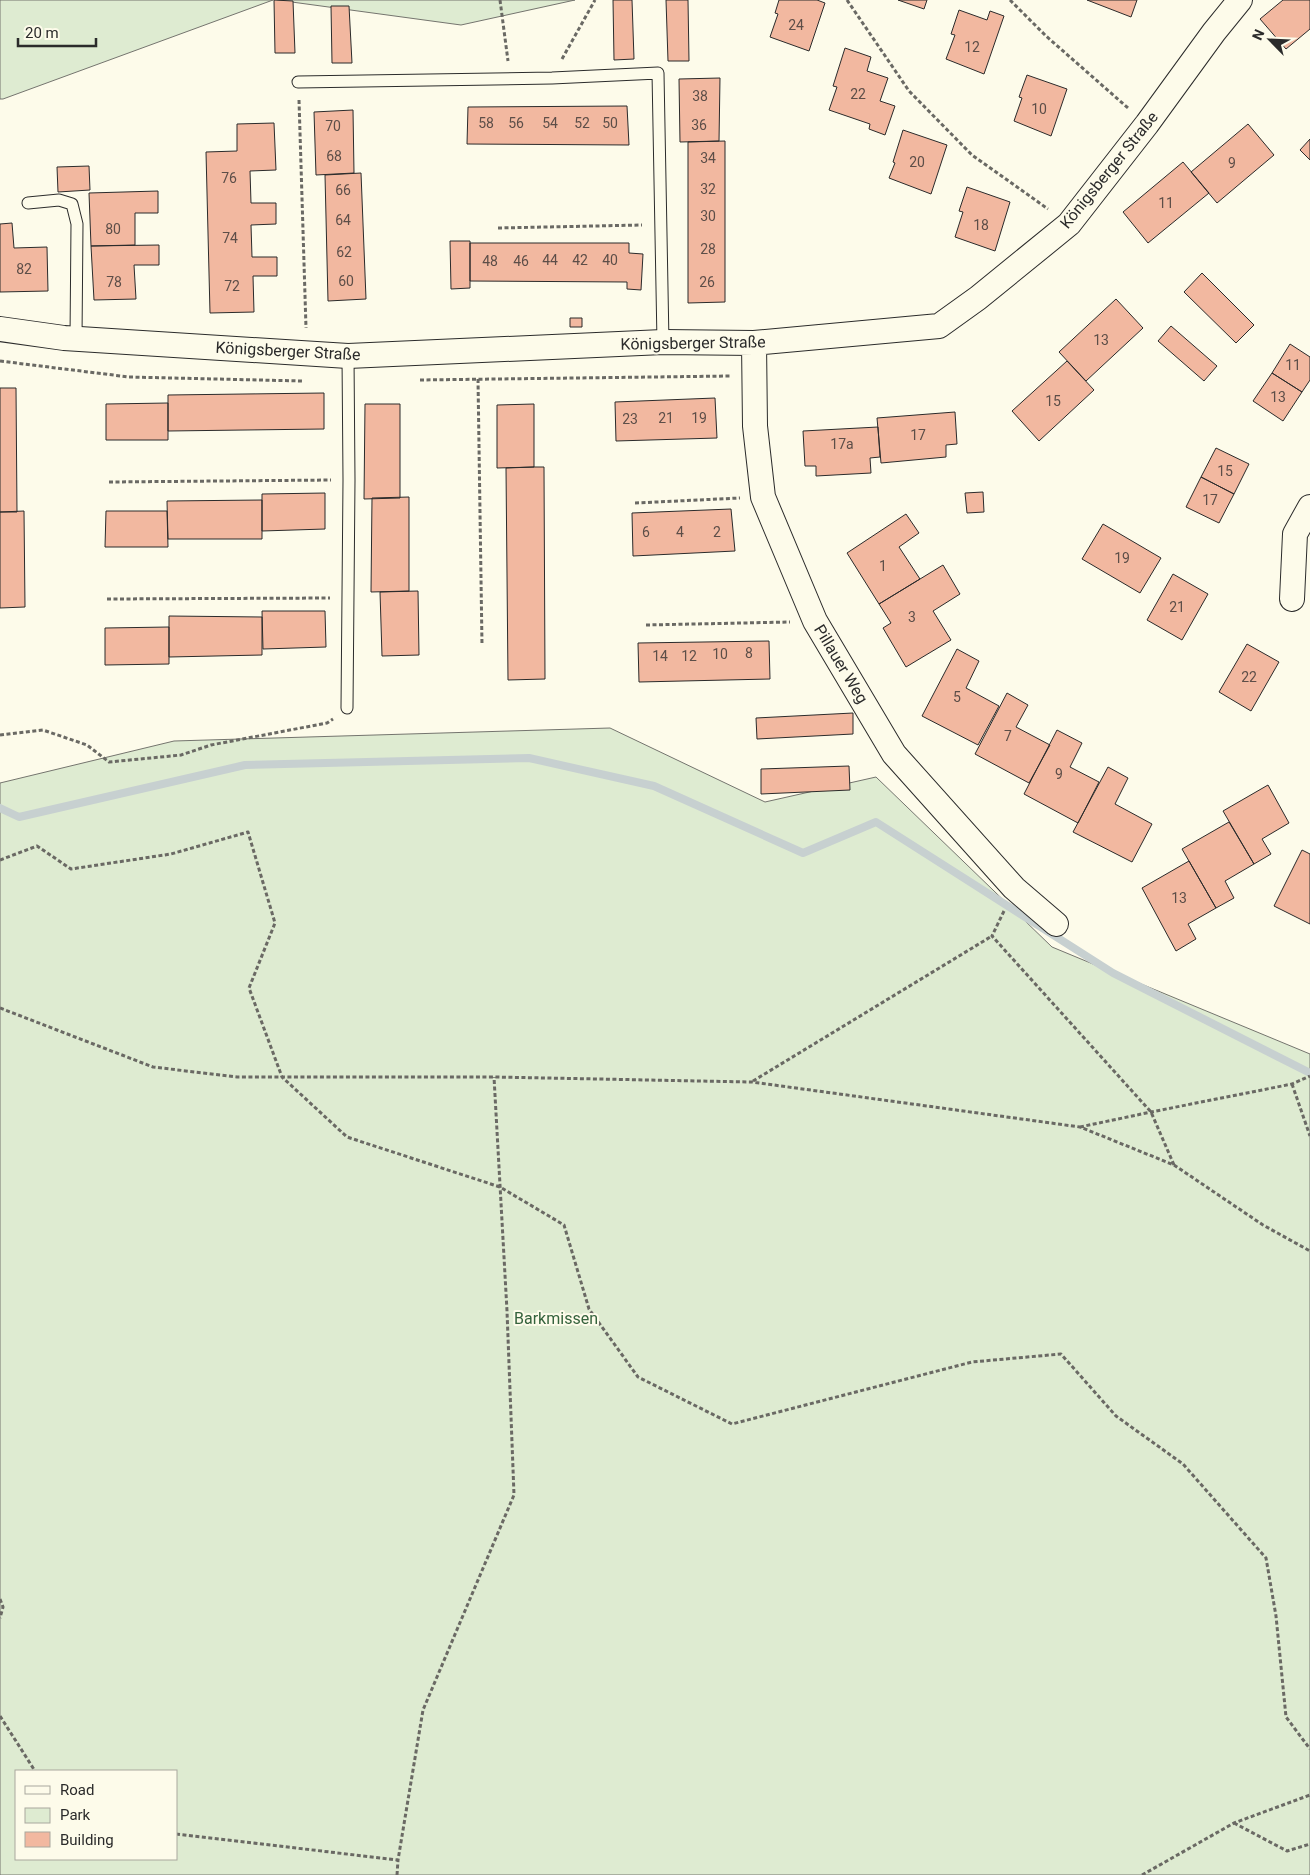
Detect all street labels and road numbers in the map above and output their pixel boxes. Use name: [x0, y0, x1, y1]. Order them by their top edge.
street label: Königsberger Straße: [1056, 108, 1162, 232]
street label: Königsberger Straße: [620, 332, 766, 354]
street label: Königsberger Straße: [215, 338, 361, 364]
street label: Pillauer Weg: [810, 621, 872, 707]

